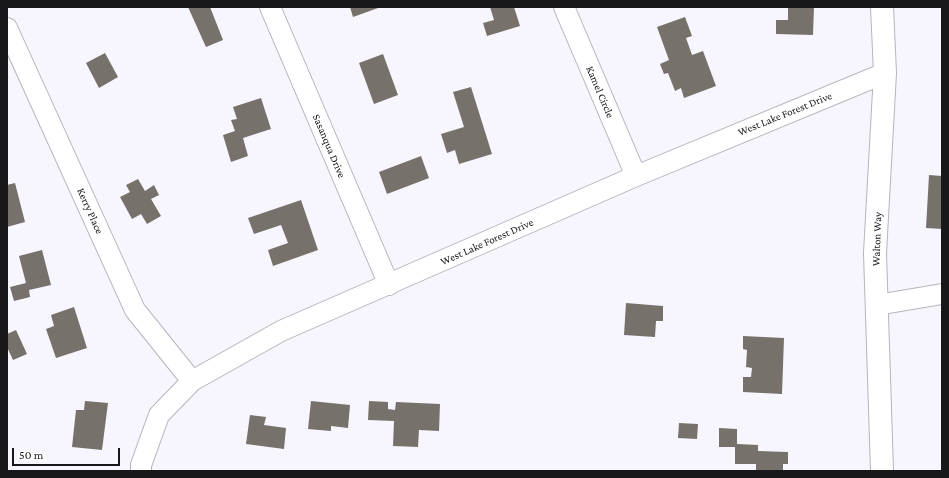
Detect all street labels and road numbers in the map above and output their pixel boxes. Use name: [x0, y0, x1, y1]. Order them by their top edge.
street label: Kamel Circle: [583, 64, 617, 120]
street label: West Lake Forest Drive: [736, 89, 834, 139]
street label: Sasanqua Drive: [310, 112, 348, 180]
street label: Kerry Place: [74, 186, 106, 236]
street label: Walton Way: [869, 212, 885, 266]
street label: West Lake Forest Drive: [439, 216, 535, 268]

